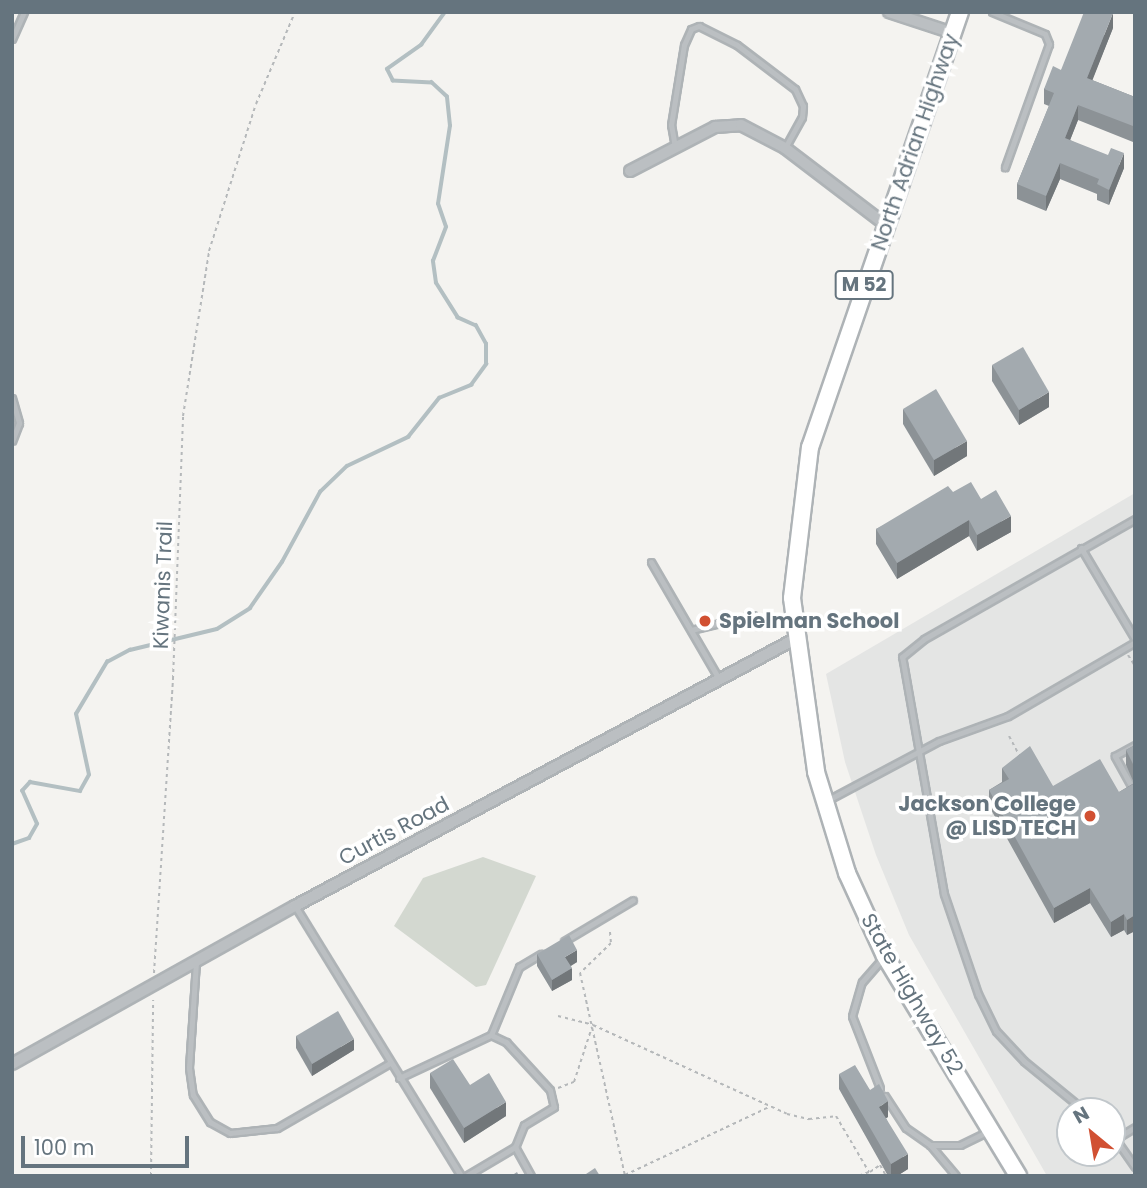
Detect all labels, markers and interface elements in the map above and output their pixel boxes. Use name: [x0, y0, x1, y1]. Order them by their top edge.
street label: North Adrian Highway: [866, 30, 964, 254]
road number: M 52: [834, 270, 894, 300]
street label: Kiwanis Trail: [148, 521, 178, 649]
place label: Spielman School: [719, 608, 899, 634]
marker: Spielman School: [697, 613, 713, 629]
street label: Curtis Road: [334, 791, 454, 871]
place label: Jackson College @ LISD TECH: [898, 791, 1076, 841]
marker: Jackson College @ LISD TECH: [1082, 808, 1098, 824]
street label: State Highway 52: [856, 909, 968, 1079]
north arrow: [1056, 1097, 1126, 1167]
text: N: [1068, 1100, 1094, 1130]
scale bar: [24, 1122, 192, 1166]
text: 100 m: [34, 1133, 94, 1162]

